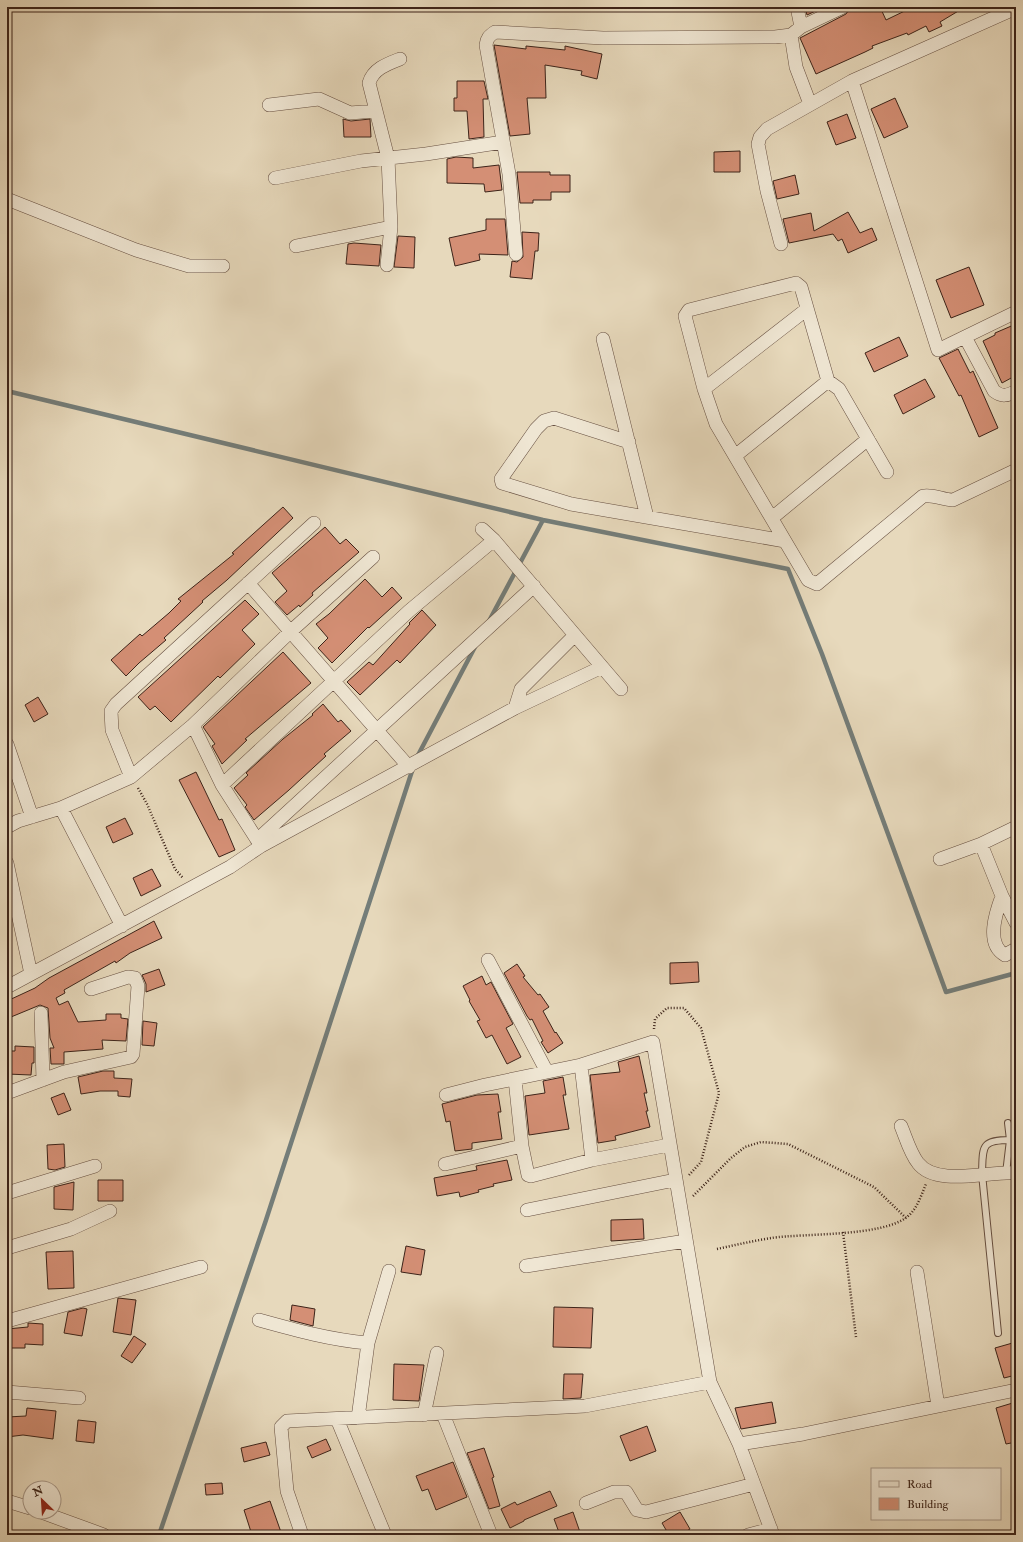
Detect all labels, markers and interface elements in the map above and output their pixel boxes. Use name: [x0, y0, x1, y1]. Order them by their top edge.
legend: [871, 1468, 1001, 1520]
text: Road: [907, 1477, 932, 1492]
north arrow: [22, 1480, 62, 1520]
text: N: [30, 1483, 46, 1500]
text: Building: [907, 1497, 950, 1512]

